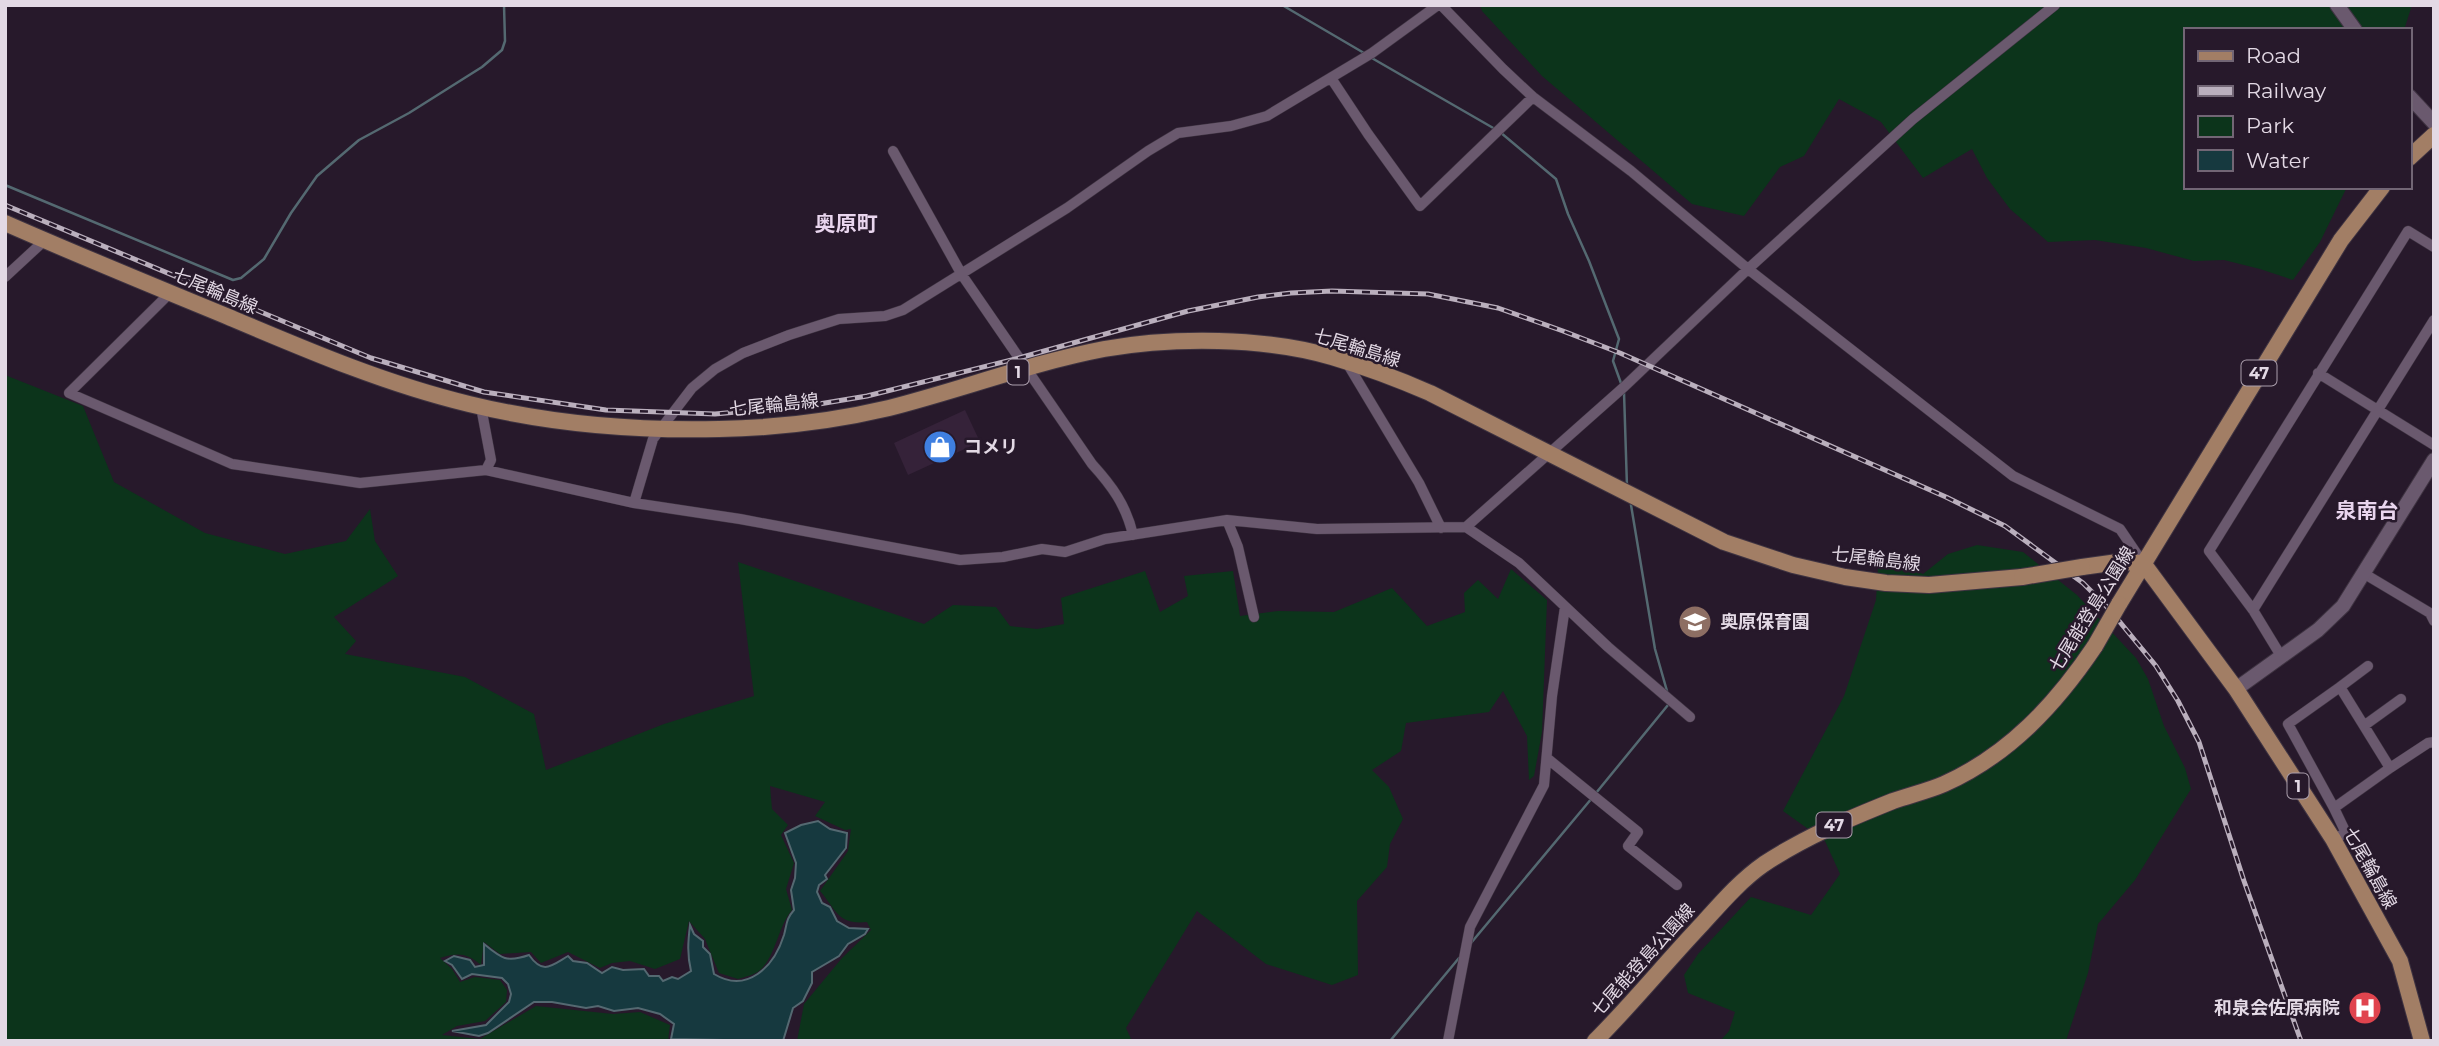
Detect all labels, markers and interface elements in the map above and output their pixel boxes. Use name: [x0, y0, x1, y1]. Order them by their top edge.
legend: [2184, 28, 2411, 189]
text: Road: [2246, 43, 2301, 68]
text: Railway: [2246, 78, 2327, 103]
text: Park: [2246, 113, 2294, 138]
text: Water: [2246, 148, 2310, 173]
district label: 奥原町: [815, 211, 878, 236]
street label: 七尾輪島線: [169, 263, 261, 319]
street label: 七尾輪島線: [1311, 324, 1403, 372]
road number: 1: [1007, 360, 1028, 384]
road number: 47: [2242, 360, 2276, 386]
street label: 七尾輪島線: [728, 389, 820, 421]
shop icon: コメリ: [921, 428, 959, 466]
place label: コメリ: [964, 436, 1018, 458]
district label: 泉南台: [2336, 498, 2399, 523]
street label: 七尾能登島公園線: [2045, 542, 2139, 676]
street label: 七尾輪島線: [1830, 543, 1922, 575]
school or university icon: 奥原保育園: [1676, 603, 1714, 641]
place label: 奥原保育園: [1720, 611, 1810, 633]
road number: 1: [2288, 774, 2308, 799]
road number: 47: [1816, 812, 1852, 838]
street label: 七尾輪島線: [2339, 823, 2401, 913]
street label: 七尾能登島公園線: [1587, 899, 1699, 1021]
hospital icon: 和泉会佐原病院: [2346, 989, 2384, 1027]
place label: 和泉会佐原病院: [2214, 997, 2340, 1019]

